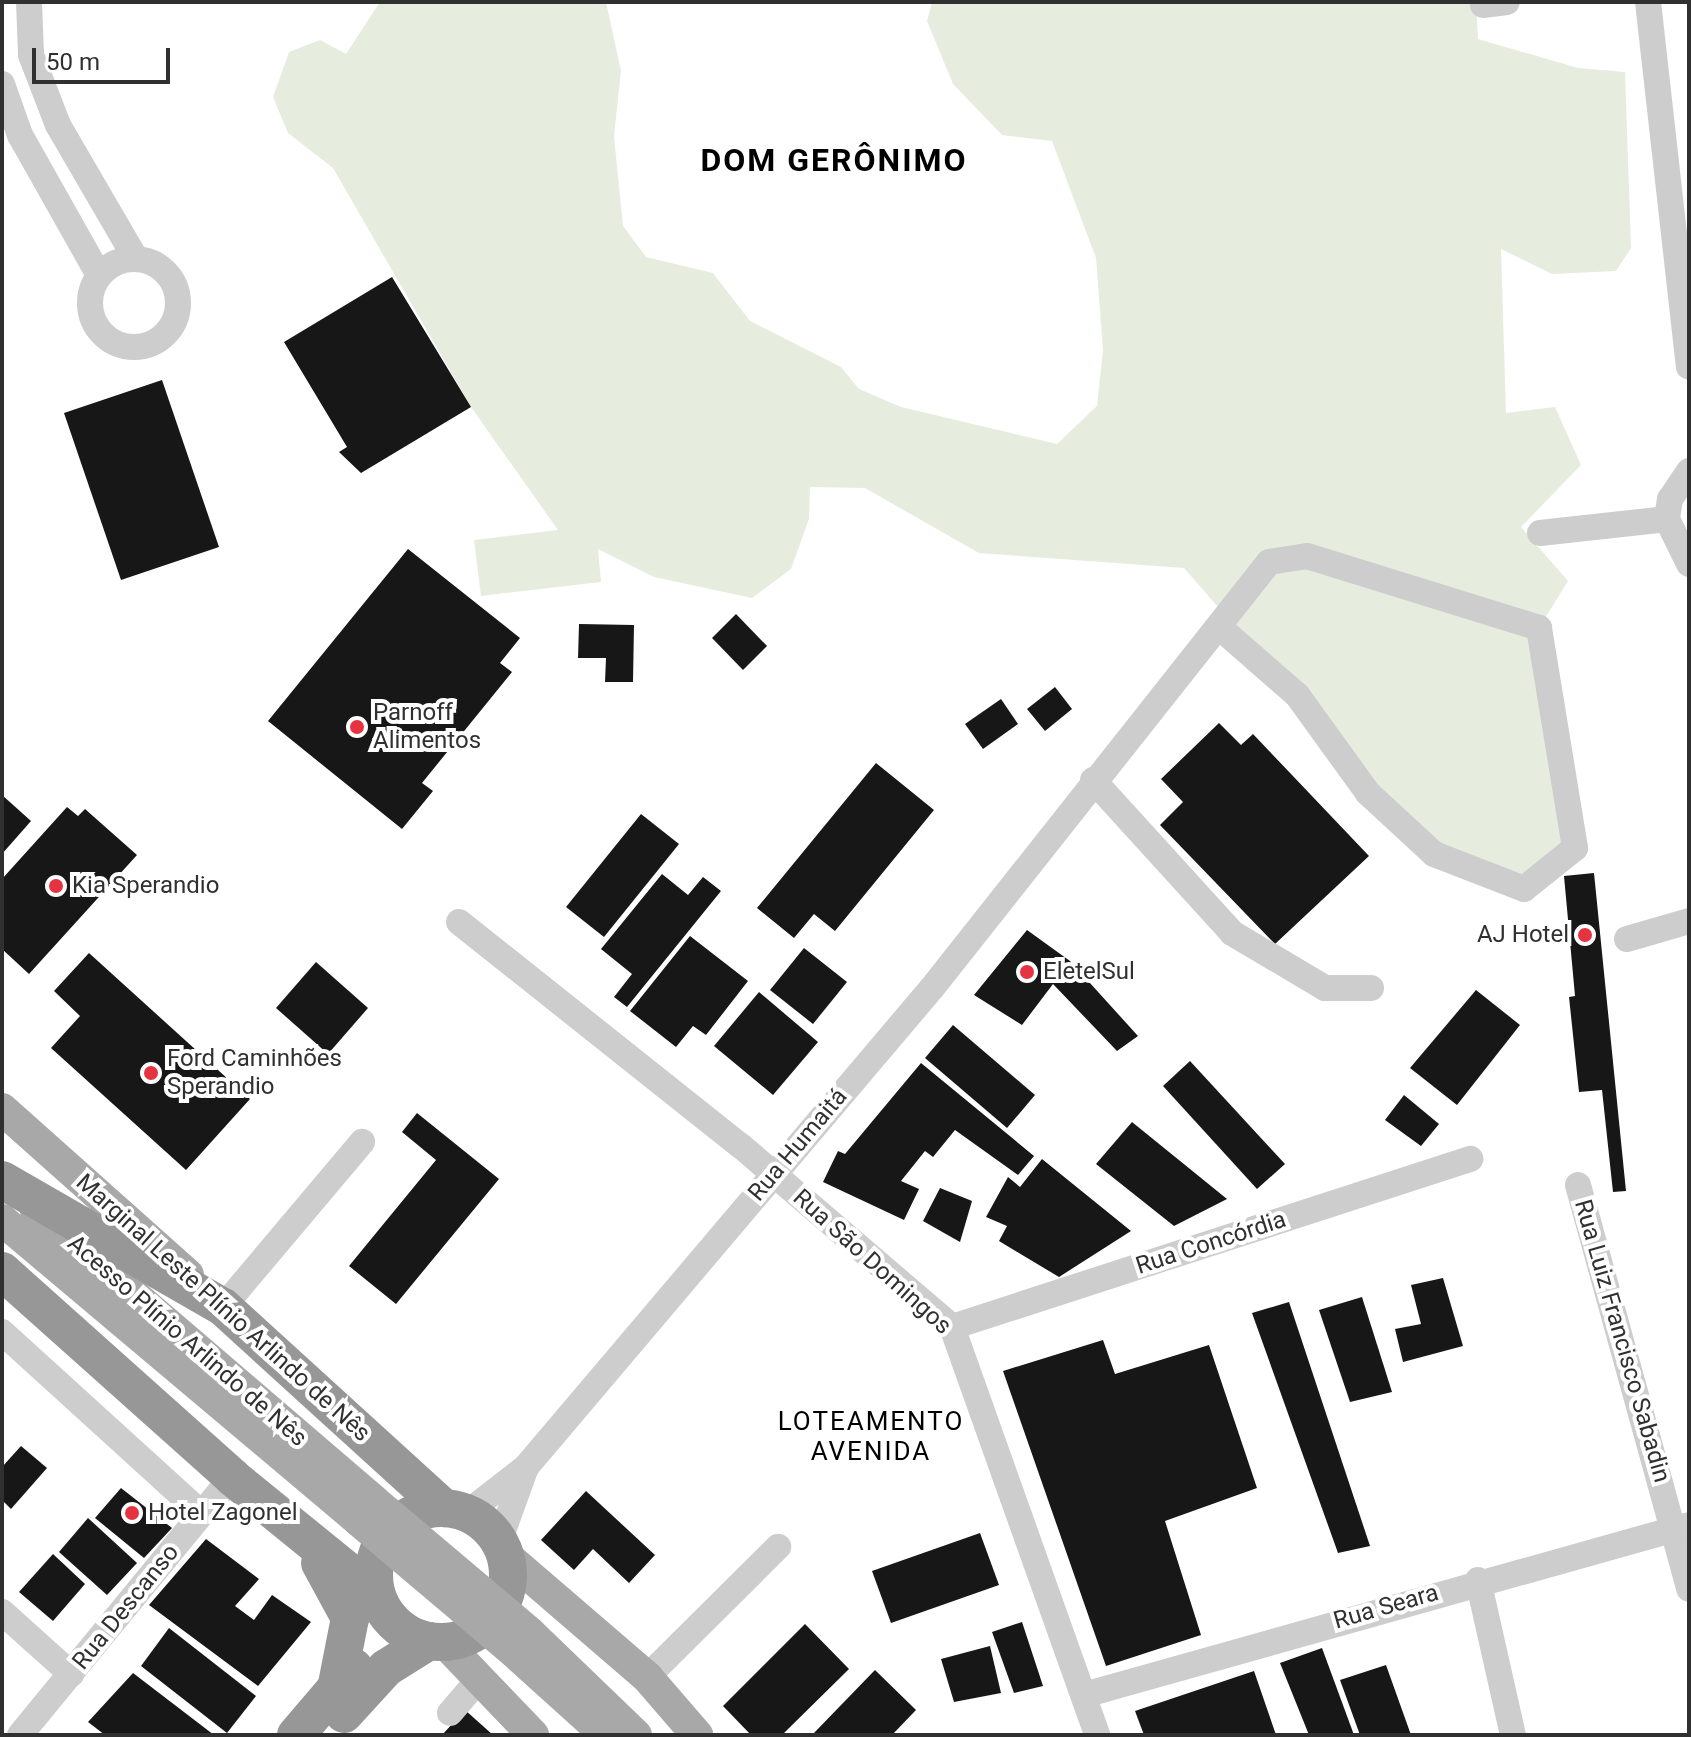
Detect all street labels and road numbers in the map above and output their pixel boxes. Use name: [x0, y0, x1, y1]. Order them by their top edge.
street label: Rua Humaitá: [743, 1083, 853, 1207]
street label: Marginal Leste Plínio Arlindo de Nês: [70, 1168, 376, 1448]
street label: Rua São Domingos: [787, 1183, 957, 1341]
street label: Rua Luiz Francisco Sabadin: [1568, 1196, 1676, 1486]
street label: Rua Concórdia: [1132, 1205, 1290, 1281]
street label: Acesso Plínio Arlindo de Nês: [62, 1229, 312, 1453]
street label: Rua Descanso: [67, 1539, 185, 1675]
street label: Rua Seara: [1330, 1578, 1442, 1636]

